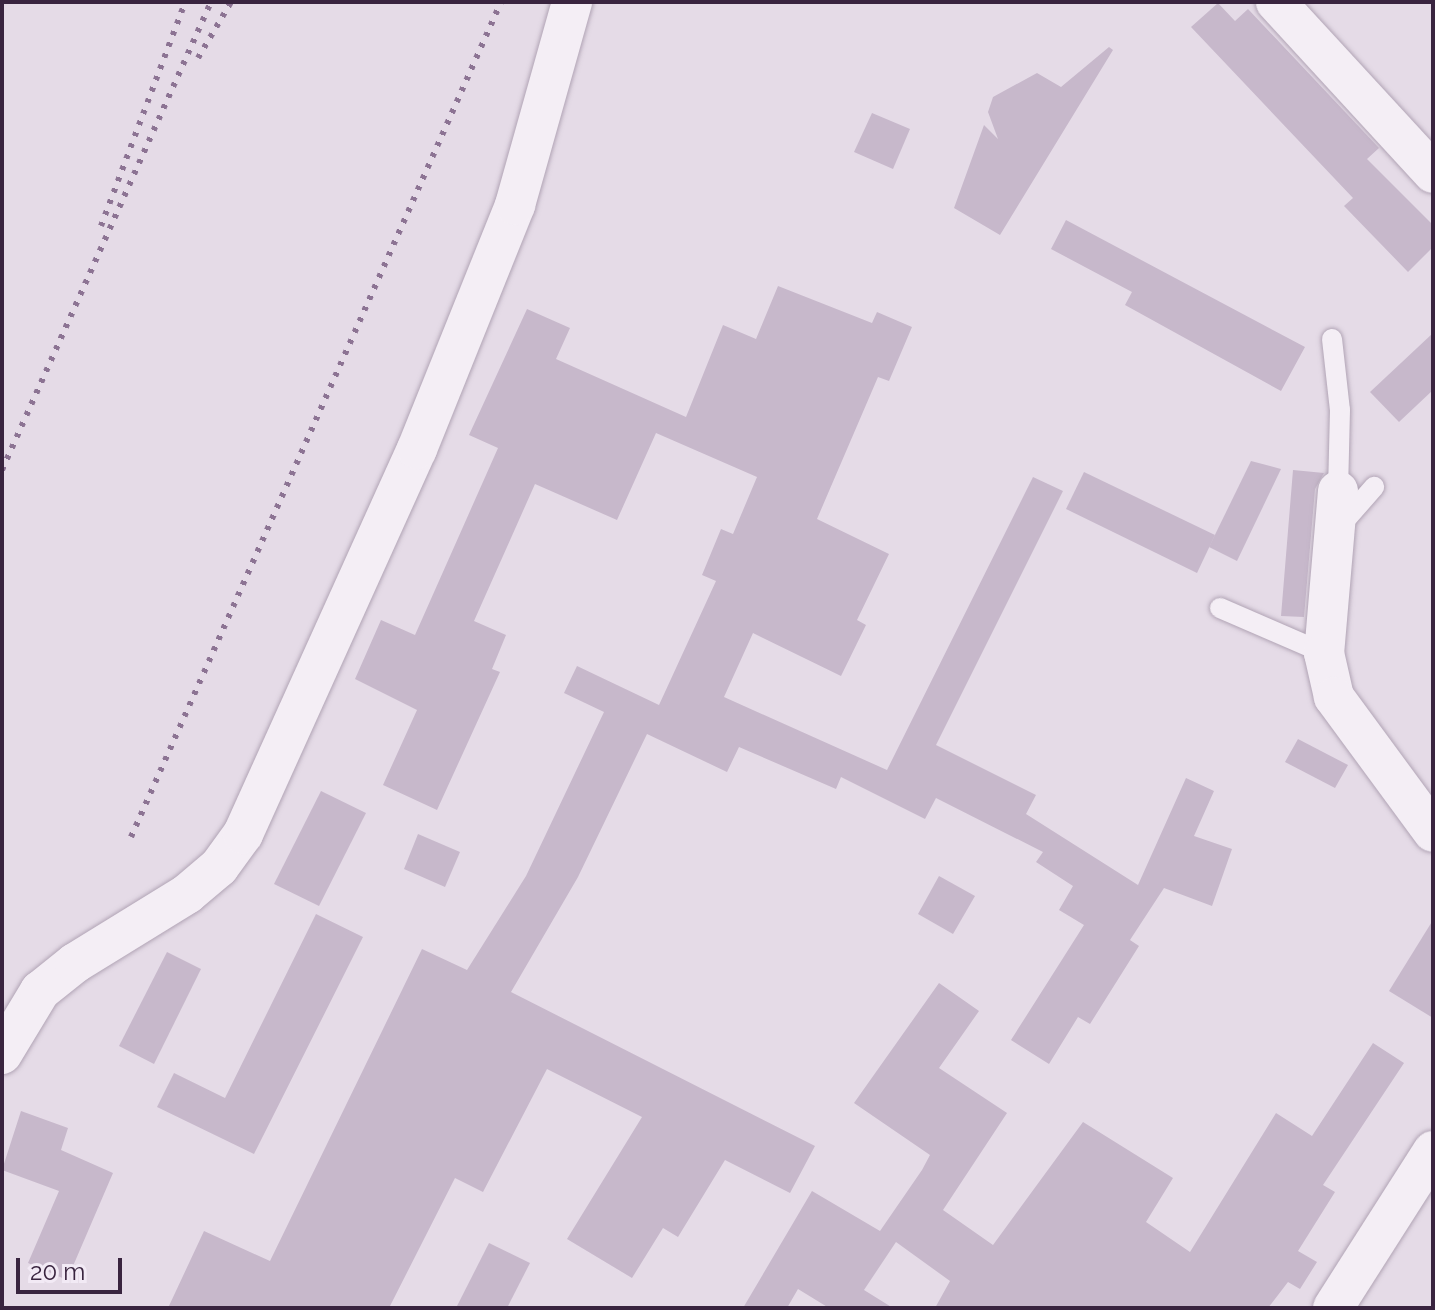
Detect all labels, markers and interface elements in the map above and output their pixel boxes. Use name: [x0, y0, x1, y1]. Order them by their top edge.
scale bar: [20, 1242, 126, 1292]
text: 20 m: [30, 1257, 85, 1286]

